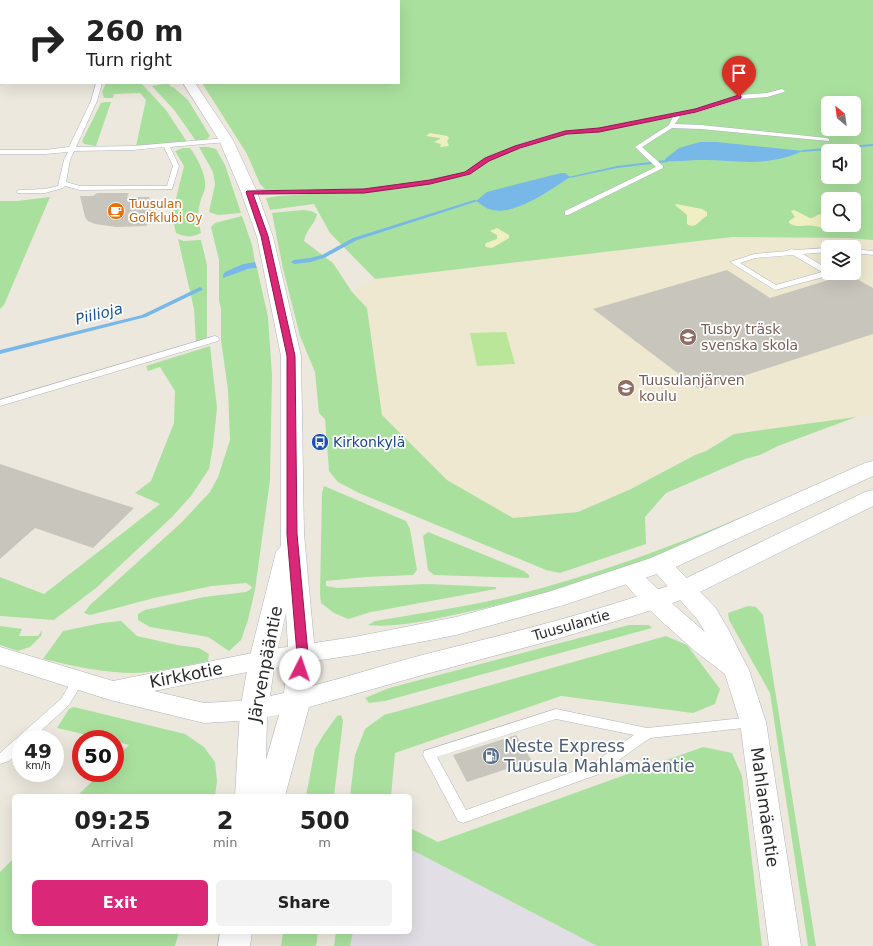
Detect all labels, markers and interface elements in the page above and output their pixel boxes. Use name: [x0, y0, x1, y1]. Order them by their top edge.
text: 260 m: [86, 15, 183, 48]
icon: right: [20, 16, 72, 68]
text: Turn right: [86, 49, 172, 70]
pin: [722, 56, 756, 97]
icon: arrive: [728, 62, 750, 84]
north arrow: [821, 96, 861, 136]
map controls: [821, 96, 861, 280]
button: sound: [821, 144, 861, 184]
button: search: [821, 192, 861, 232]
place label: Tuusulan Golfklubi Oy: [128, 197, 202, 225]
cafe icon: Tuusulan Golfklubi Oy: [106, 201, 126, 221]
button: layers: [821, 240, 861, 280]
water label: Piilioja: [73, 299, 125, 329]
place label: Tusby träsk svenska skola: [700, 321, 798, 353]
school or university icon: Tusby träsk svenska skola: [678, 327, 698, 347]
place label: Tuusulanjärven koulu: [638, 372, 745, 404]
school or university icon: Tuusulanjärven koulu: [616, 378, 636, 398]
bus stop icon: Kirkonkylä: [310, 432, 330, 452]
place label: Kirkonkylä: [333, 434, 405, 450]
street label: Järvenpääntie: [244, 604, 286, 725]
street label: Tuusulantie: [530, 606, 612, 644]
position arrow: [279, 648, 321, 690]
street label: Kirkkotie: [148, 658, 224, 692]
speed limit sign: 50: [72, 730, 124, 782]
place label: Neste Express Tuusula Mahlamäentie: [503, 736, 695, 776]
text: 49: [24, 739, 52, 763]
fuel station icon: Neste Express Tuusula Mahlamäentie: [481, 746, 501, 766]
street label: Mahlamäentie: [747, 746, 783, 868]
text: km/h: [25, 760, 51, 771]
text: 09:25: [74, 807, 151, 835]
text: 2: [217, 807, 233, 835]
text: 500: [300, 807, 350, 835]
text: Arrival: [91, 835, 134, 850]
text: min: [213, 835, 237, 850]
text: m: [318, 835, 331, 850]
button: Exit: [32, 880, 208, 926]
button: Share: [216, 880, 392, 926]

